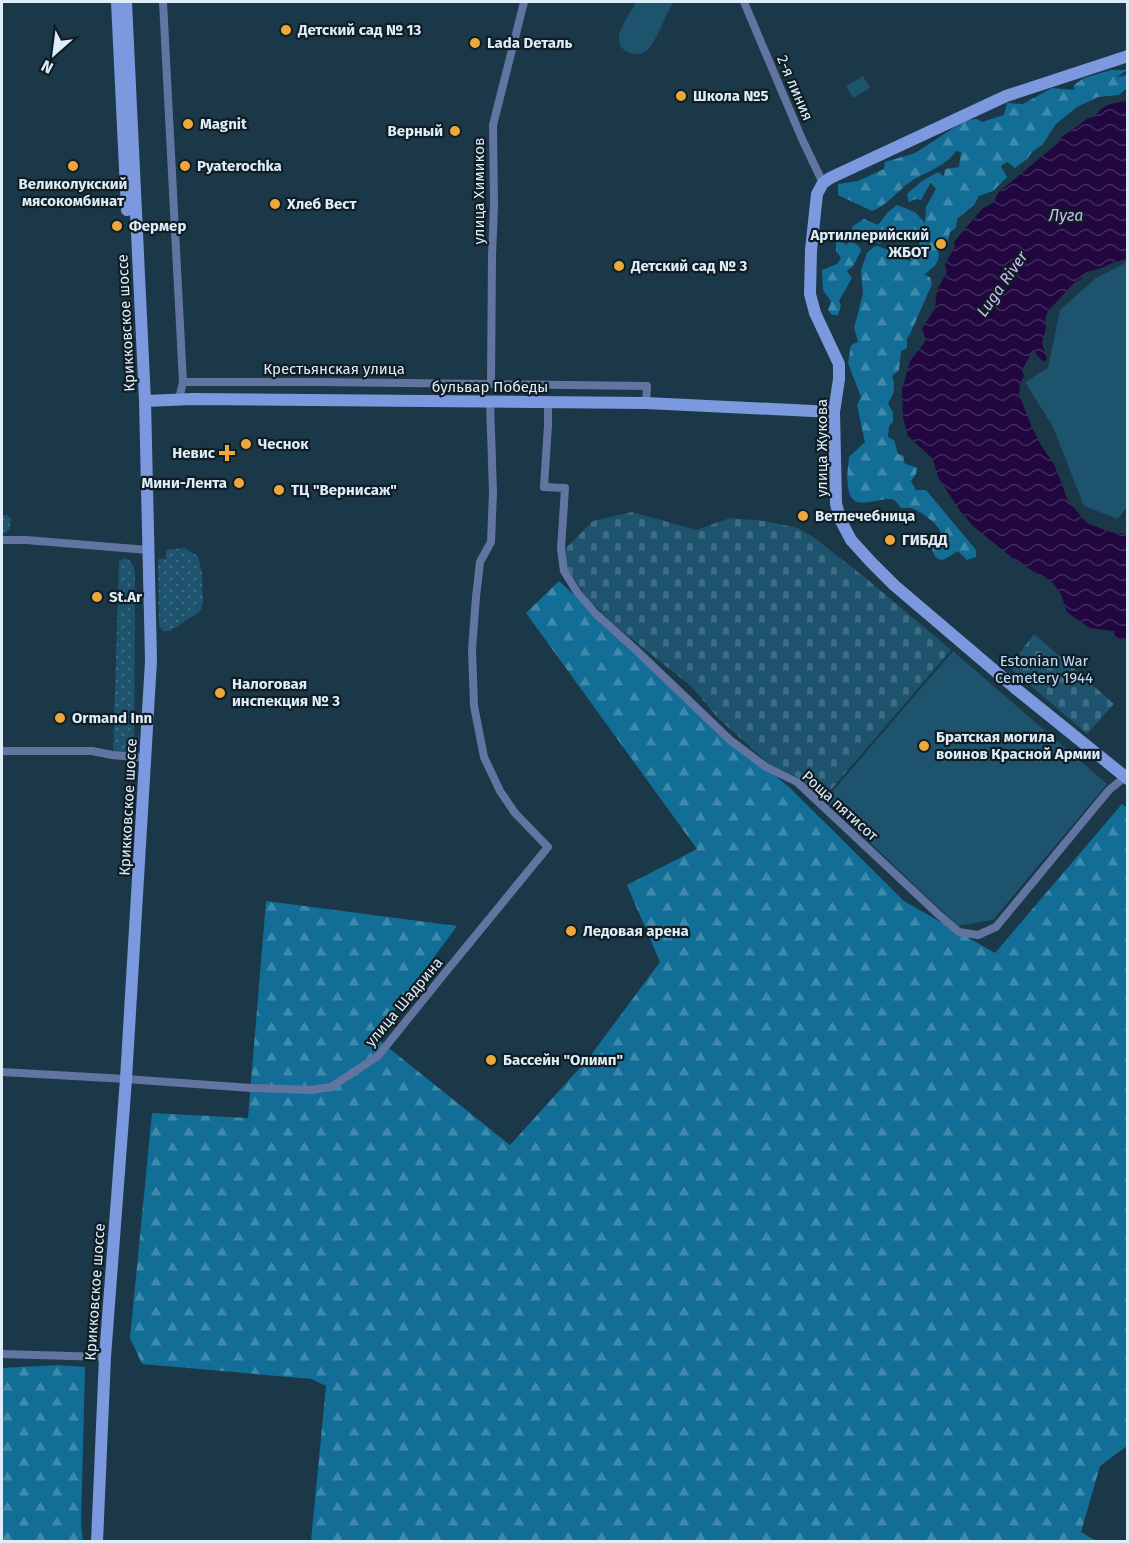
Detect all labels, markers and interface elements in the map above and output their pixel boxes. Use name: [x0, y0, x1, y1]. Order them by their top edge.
place label: Детский сад № 13: [297, 21, 421, 39]
marker: Детский сад № 13: [279, 23, 293, 37]
north arrow: [24, 24, 84, 84]
place label: Lada Dеталь: [487, 34, 572, 52]
marker: Lada Dеталь: [468, 36, 482, 50]
street label: 2-я линия: [773, 53, 817, 123]
text: N: [38, 56, 56, 78]
place label: Школа №5: [693, 87, 769, 105]
marker: Школа №5: [674, 89, 688, 103]
place label: Magnit: [200, 115, 247, 133]
marker: Magnit: [181, 117, 195, 131]
place label: Верный: [387, 122, 443, 140]
marker: Верный: [448, 124, 462, 138]
street label: улица Химиков: [470, 138, 488, 244]
place label: Pyaterochka: [197, 157, 282, 175]
marker: Великолукский мясокомбинат: [66, 159, 80, 173]
marker: Pyaterochka: [178, 159, 192, 173]
place label: Великолукский мясокомбинат: [19, 175, 127, 210]
place label: Хлеб Вест: [286, 195, 357, 213]
marker: Хлеб Вест: [268, 197, 282, 211]
water label: Луга: [1048, 206, 1083, 225]
place label: Фермер: [129, 217, 186, 235]
marker: Фермер: [110, 219, 124, 233]
place label: Артиллерийский ЖБОТ: [809, 226, 930, 261]
marker: Артиллерийский ЖБОТ: [934, 237, 948, 251]
water label: Luga River: [973, 247, 1032, 320]
street label: Крикковское шоссе: [113, 254, 139, 392]
place label: Детский сад № 3: [630, 257, 747, 275]
marker: Детский сад № 3: [612, 259, 626, 273]
street label: Крестьянская улица: [263, 360, 405, 378]
street label: бульвар Победы: [432, 378, 548, 396]
street label: улица Жукова: [813, 399, 831, 497]
place label: Чеснок: [258, 435, 309, 453]
marker: Чеснок: [239, 437, 253, 451]
place label: Невис: [172, 444, 216, 462]
marker: Невис: [220, 446, 234, 460]
place label: Мини-Лента: [141, 474, 227, 492]
marker: Мини-Лента: [232, 476, 246, 490]
place label: ТЦ "Вернисаж": [291, 481, 397, 499]
marker: ТЦ "Вернисаж": [272, 483, 286, 497]
place label: Ветлечебница: [815, 507, 915, 525]
marker: Ветлечебница: [796, 509, 810, 523]
place label: ГИБДД: [902, 531, 948, 549]
marker: ГИБДД: [883, 533, 897, 547]
place label: St.Ar: [109, 588, 143, 606]
marker: St.Ar: [90, 590, 104, 604]
park label: Estonian War Cemetery 1944: [995, 652, 1093, 687]
place label: Налоговая инспекция № 3: [232, 675, 340, 710]
marker: Налоговая инспекция № 3: [213, 686, 227, 700]
place label: Ormand Inn: [72, 709, 152, 727]
marker: Ormand Inn: [53, 711, 67, 725]
place label: Братская могила воинов Красной Армии: [936, 728, 1100, 763]
street label: Крикковское шоссе: [115, 738, 141, 876]
marker: Братская могила воинов Красной Армии: [917, 739, 931, 753]
street label: Роща пятисот: [798, 767, 882, 845]
place label: Ледовая арена: [583, 922, 689, 940]
marker: Ледовая арена: [564, 924, 578, 938]
street label: улица Шадрина: [361, 954, 447, 1050]
place label: Бассейн "Олимп": [503, 1051, 623, 1069]
marker: Бассейн "Олимп": [484, 1053, 498, 1067]
street label: Крикковское шоссе: [81, 1223, 109, 1361]

